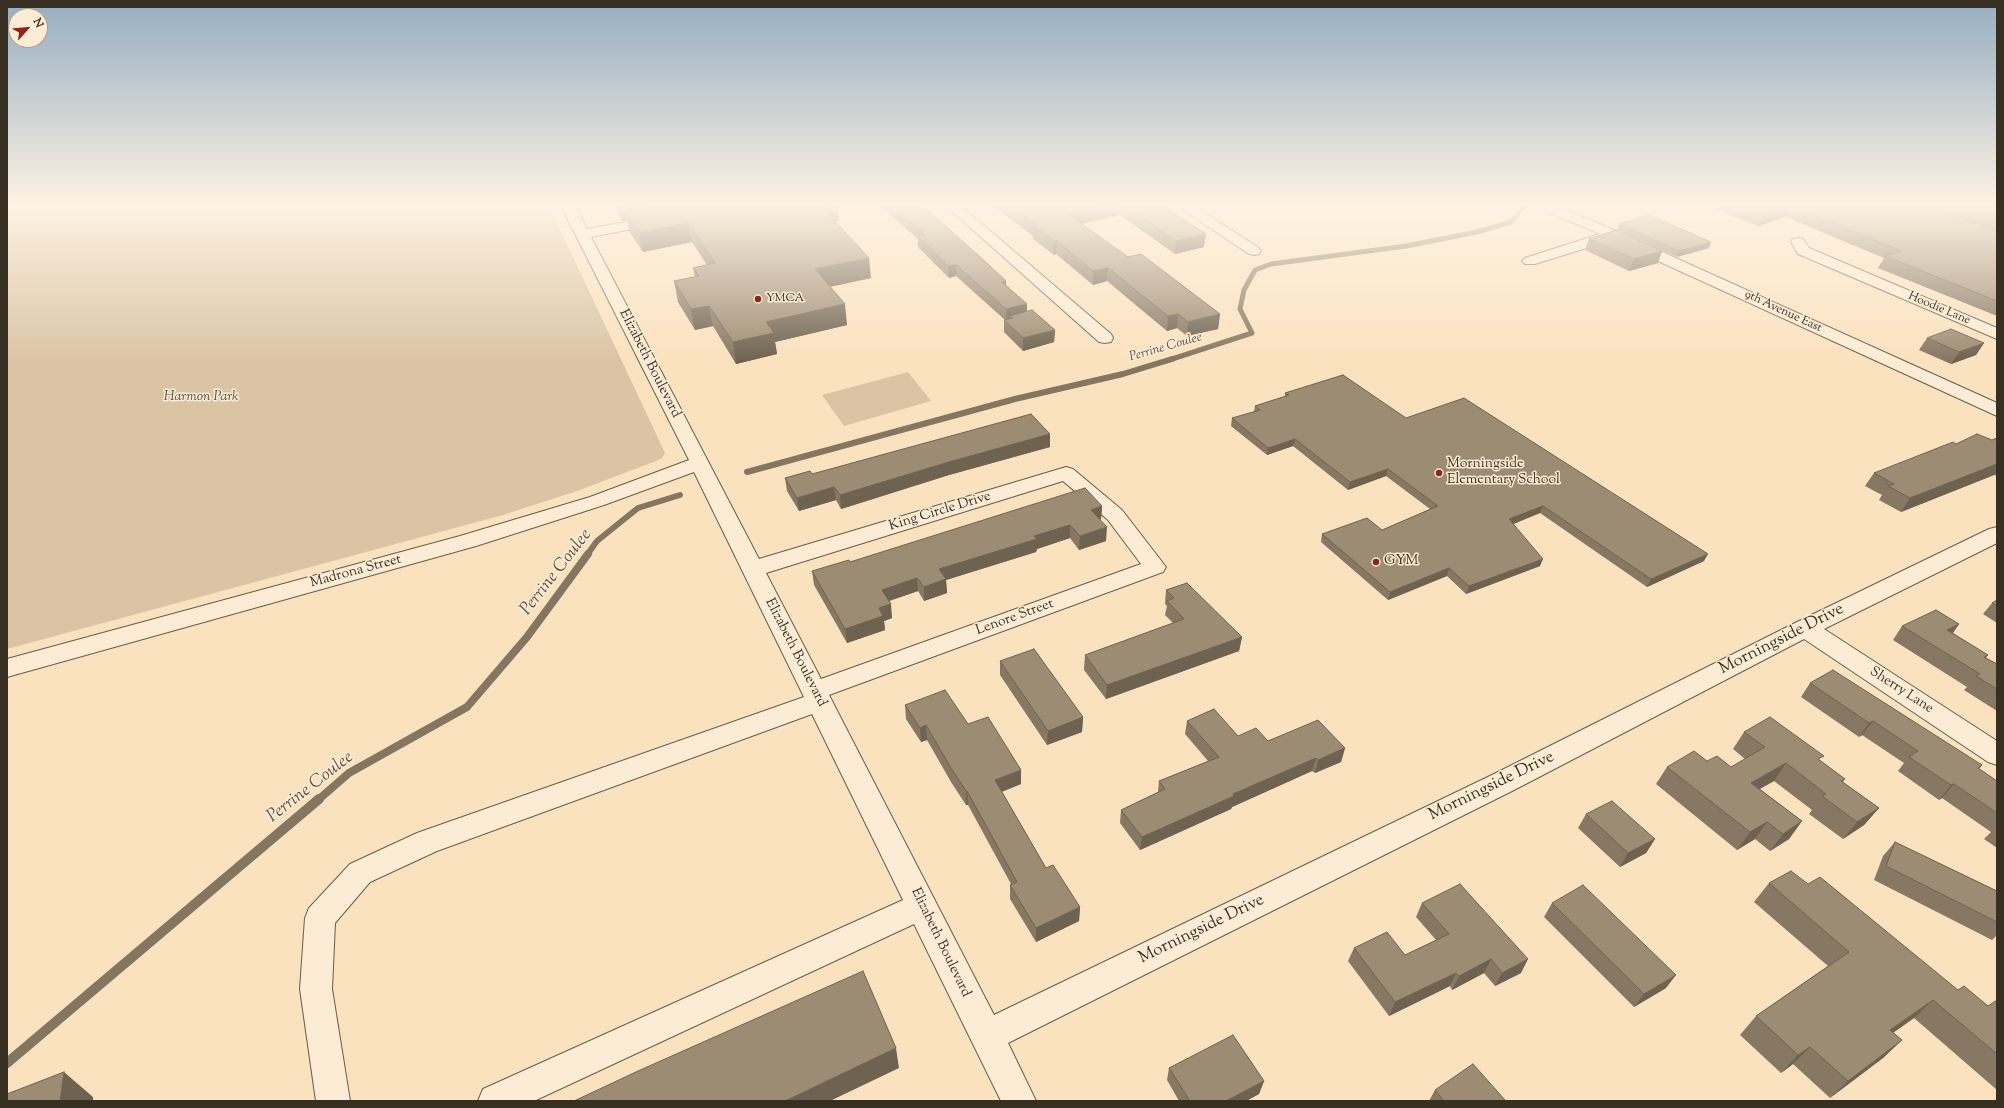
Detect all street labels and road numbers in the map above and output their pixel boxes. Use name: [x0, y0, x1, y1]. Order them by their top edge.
street label: 9th Avenue East: [1742, 288, 1824, 336]
street label: Hoodie Lane: [1906, 289, 1972, 329]
street label: Elizabeth Boulevard: [614, 307, 684, 421]
street label: King Circle Drive: [887, 489, 993, 535]
street label: Madrona Street: [309, 552, 403, 592]
street label: Elizabeth Boulevard: [760, 596, 830, 710]
street label: Lenore Street: [974, 596, 1056, 640]
street label: Morningside Drive: [1716, 600, 1848, 680]
street label: Sherry Lane: [1866, 664, 1936, 718]
street label: Morningside Drive: [1426, 748, 1558, 826]
street label: Elizabeth Boulevard: [906, 886, 974, 1000]
street label: Morningside Drive: [1136, 891, 1268, 969]

